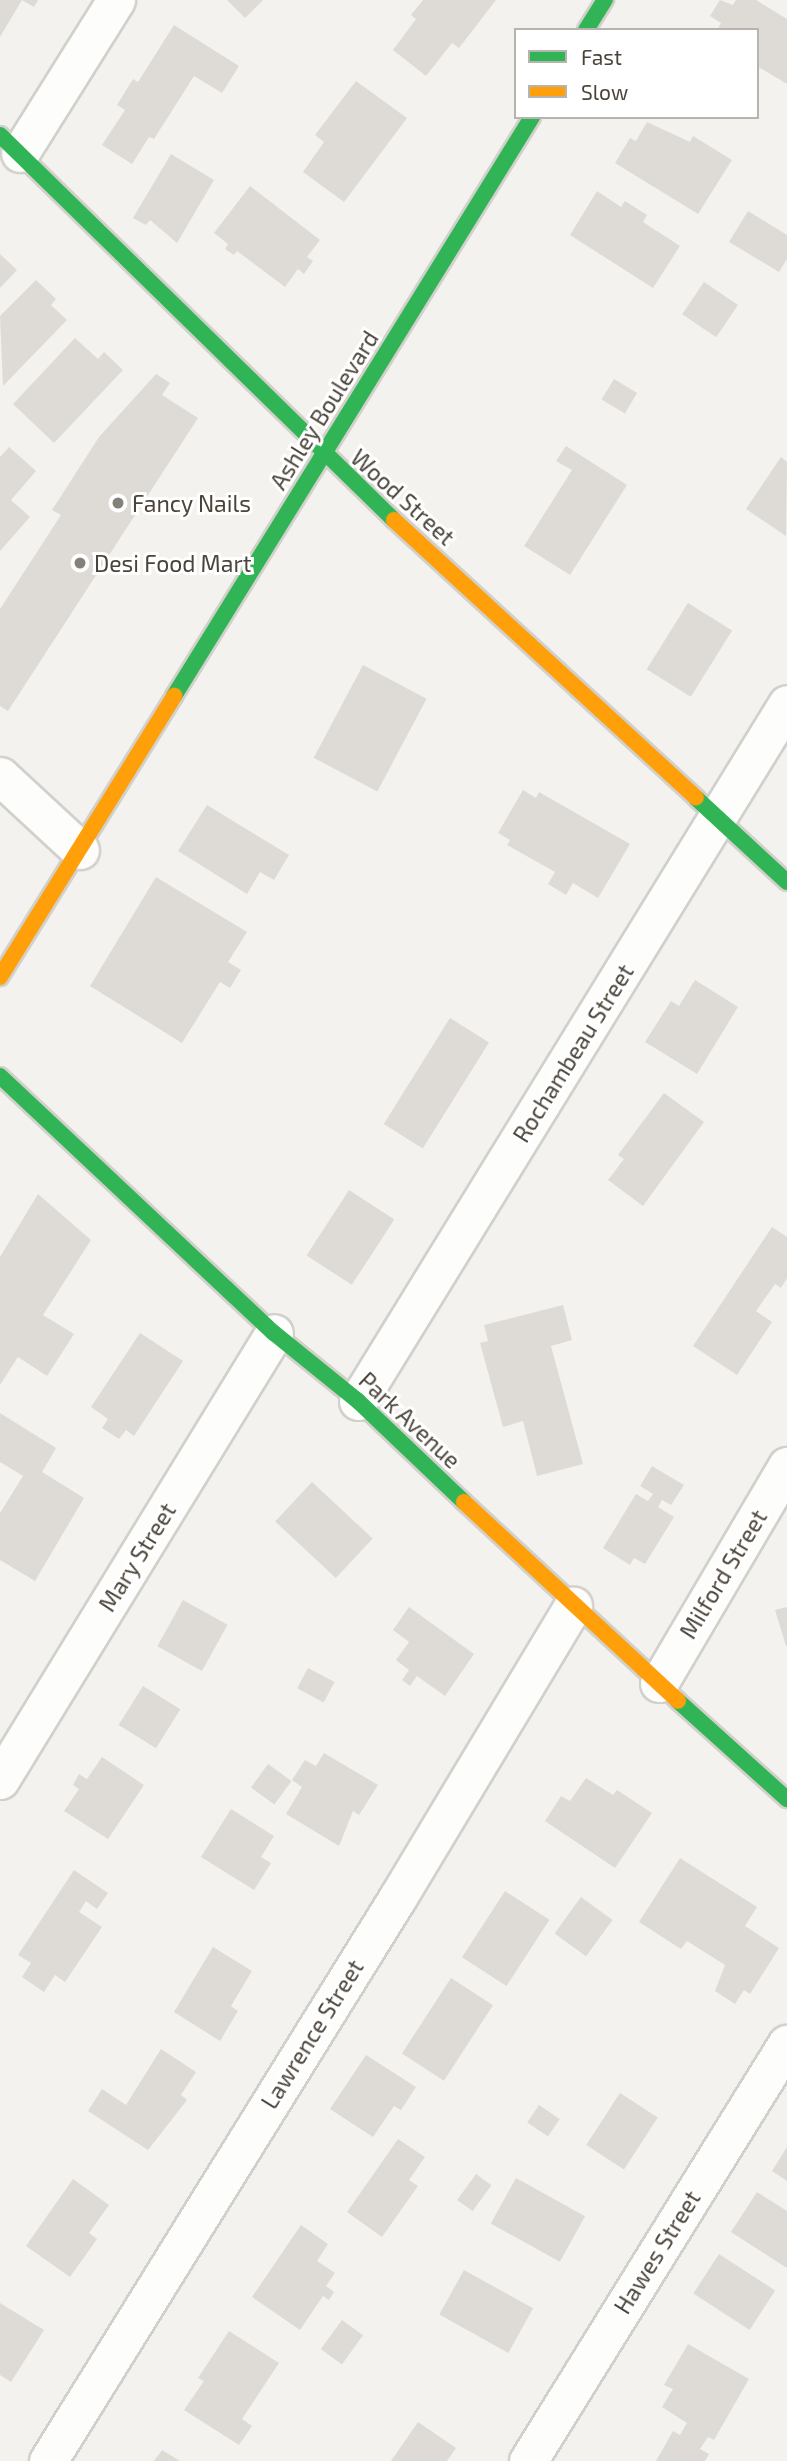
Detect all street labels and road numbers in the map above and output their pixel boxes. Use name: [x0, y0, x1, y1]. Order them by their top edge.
street label: Ashley Boulevard: [264, 325, 384, 495]
street label: Wood Street: [346, 443, 460, 551]
street label: Rochambeau Street: [507, 959, 639, 1147]
street label: Park Avenue: [353, 1366, 467, 1474]
street label: Mary Street: [93, 1497, 181, 1617]
street label: Milford Street: [674, 1505, 772, 1643]
street label: Lawrence Street: [255, 1954, 369, 2114]
street label: Hawes Street: [608, 2185, 706, 2319]

